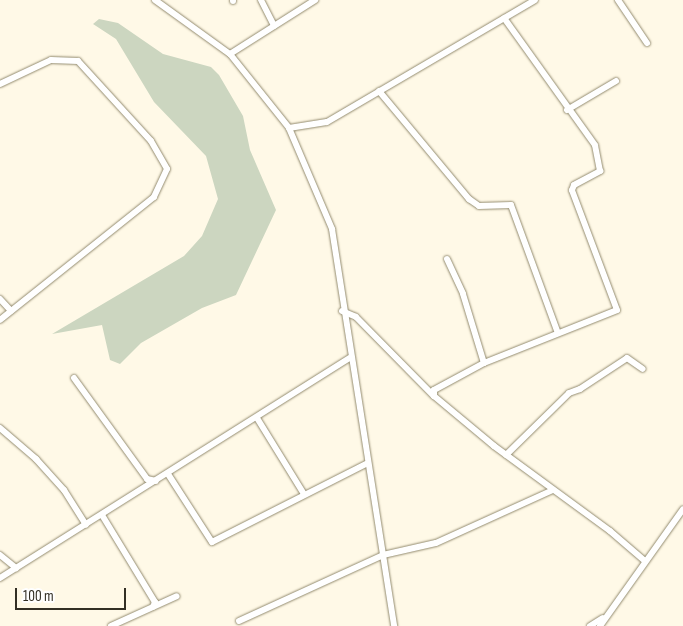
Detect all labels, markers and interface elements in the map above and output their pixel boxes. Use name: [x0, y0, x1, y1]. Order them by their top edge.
scale bar: [18, 578, 129, 610]
text: 100 m: [23, 587, 54, 606]

